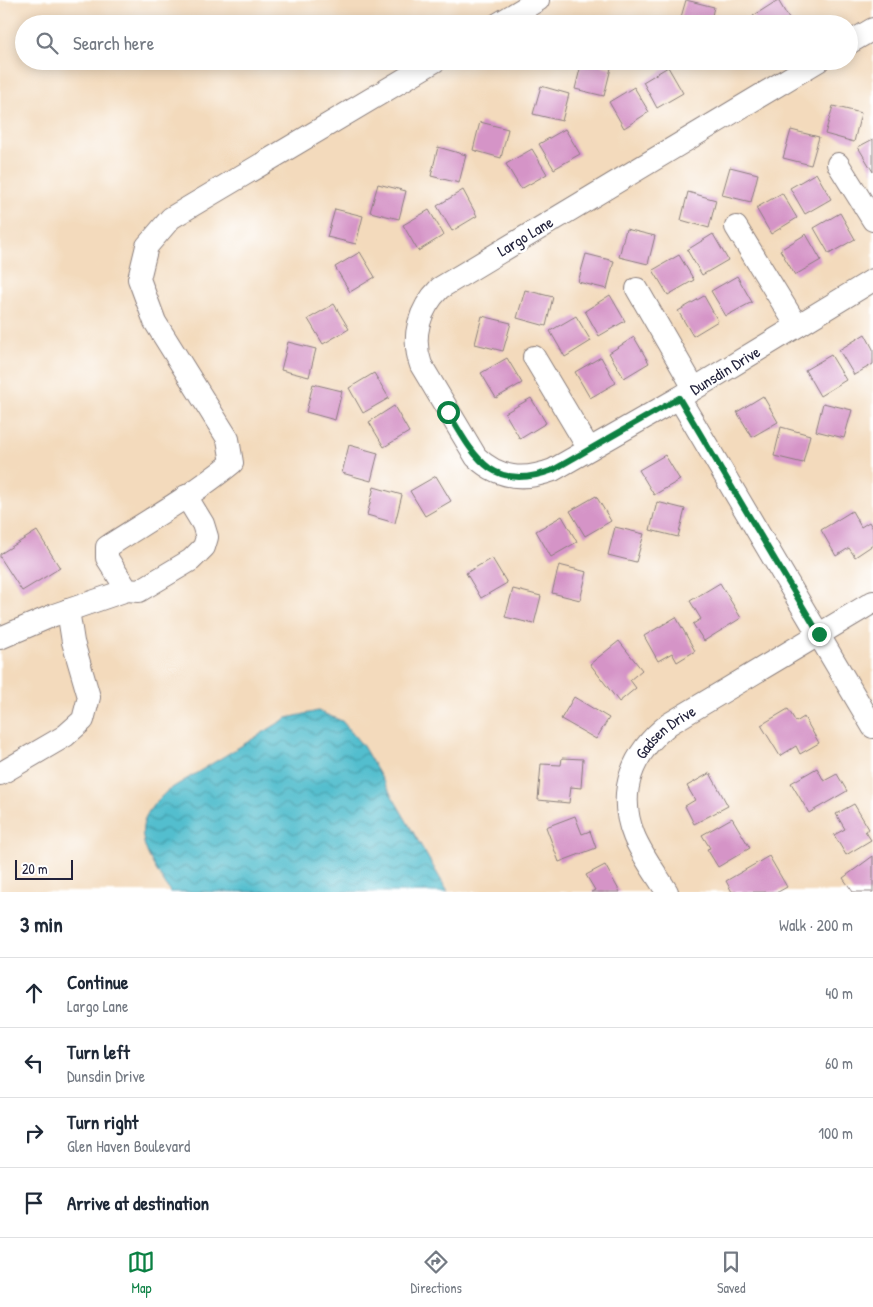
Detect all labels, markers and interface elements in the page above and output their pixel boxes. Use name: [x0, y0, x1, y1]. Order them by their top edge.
search box: [15, 15, 858, 70]
icon: search: [33, 29, 61, 57]
text: Search here: [73, 30, 154, 56]
street label: Largo Lane: [493, 210, 558, 261]
street label: Dunsdin Drive: [686, 340, 765, 400]
route start: [437, 401, 460, 424]
route end: [808, 623, 831, 646]
street label: Gadsen Drive: [630, 699, 700, 763]
scale bar: [15, 857, 72, 880]
text: 20 m: [22, 859, 48, 878]
text: 3 min: [20, 910, 63, 939]
text: Walk · 200 m: [779, 914, 853, 936]
text: Continue: [67, 969, 128, 995]
icon: ahead: [20, 979, 48, 1007]
text: 40 m: [825, 982, 853, 1004]
text: Largo Lane: [67, 995, 128, 1017]
text: Turn left: [67, 1039, 130, 1065]
icon: left: [20, 1049, 48, 1077]
text: 60 m: [825, 1052, 853, 1074]
text: Dunsdin Drive: [67, 1065, 145, 1087]
text: Turn right: [67, 1109, 138, 1135]
icon: right: [20, 1119, 48, 1147]
text: 100 m: [818, 1122, 853, 1144]
text: Glen Haven Boulevard: [67, 1135, 190, 1157]
icon: arrive: [20, 1189, 48, 1217]
text: Arrive at destination: [67, 1190, 209, 1216]
tab: Map: [127, 1248, 155, 1297]
tab: Directions: [410, 1248, 462, 1297]
tab: Saved: [717, 1248, 746, 1297]

